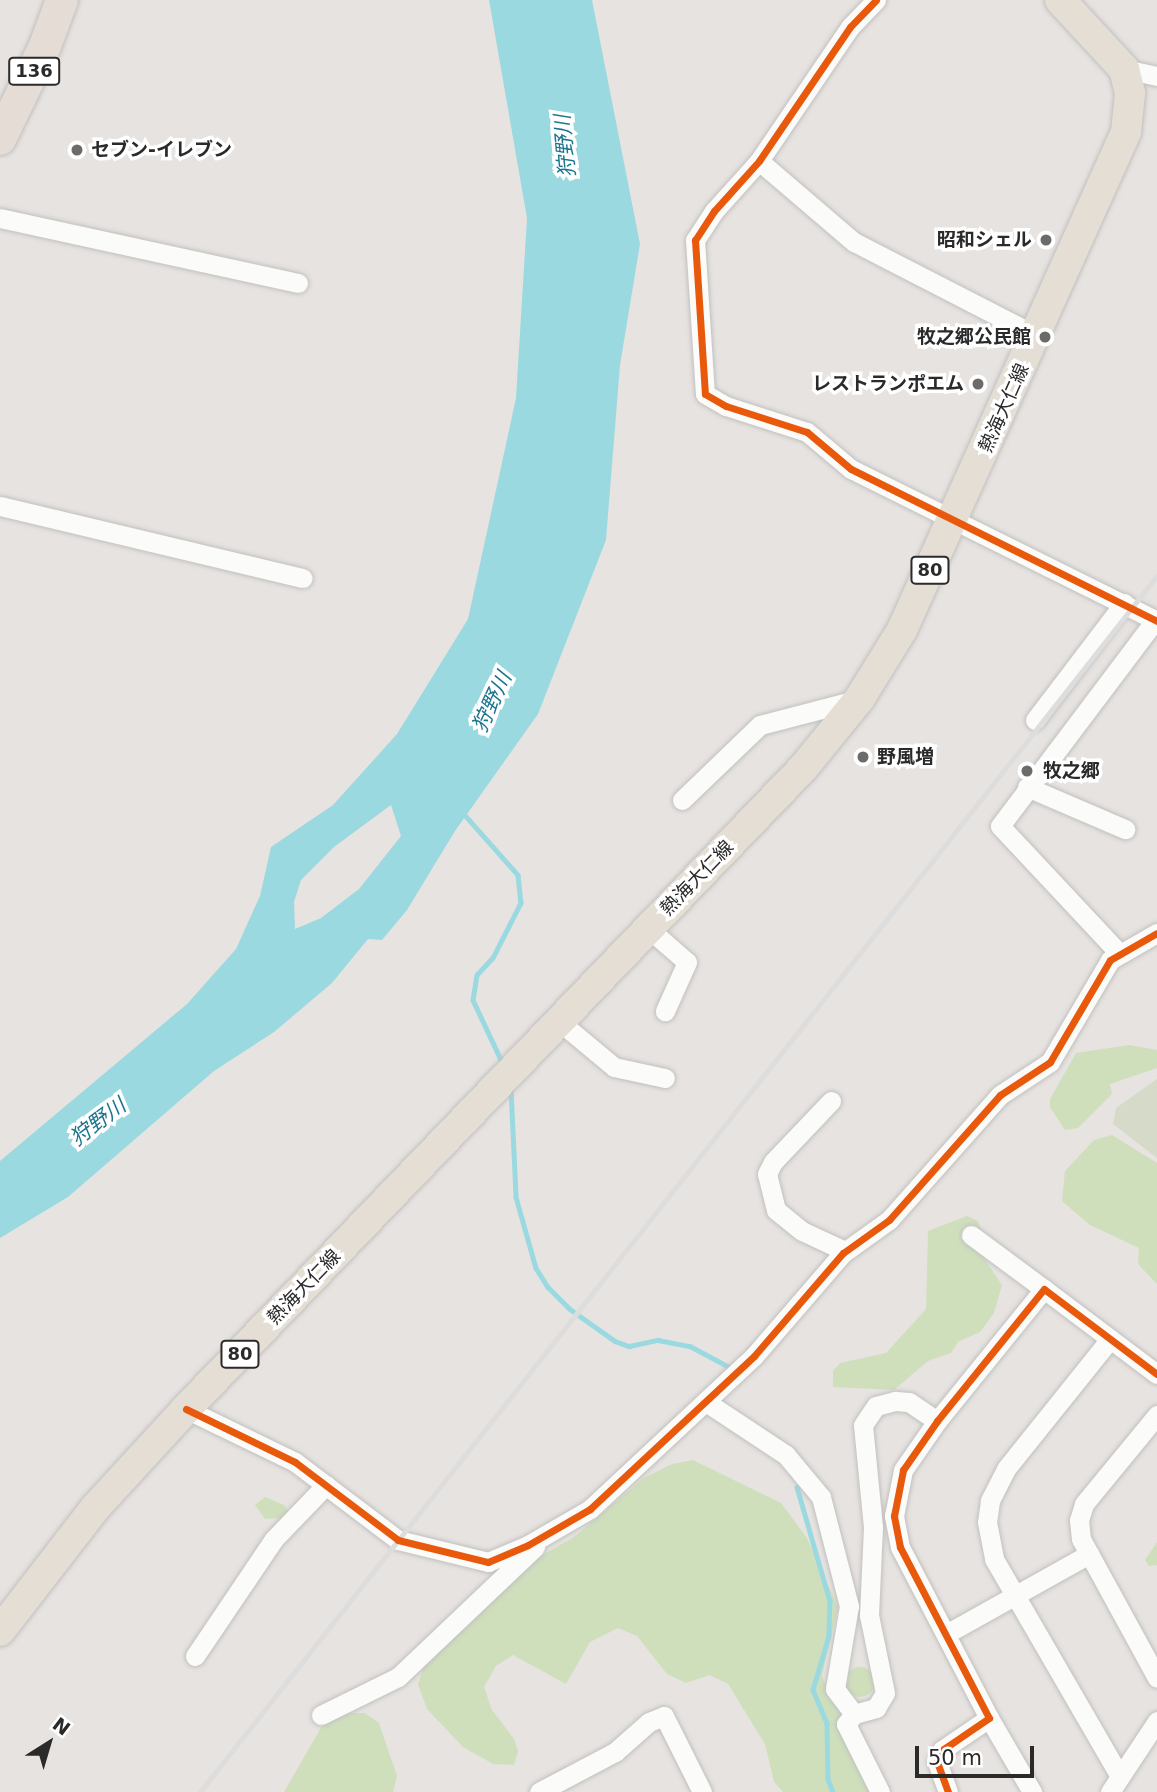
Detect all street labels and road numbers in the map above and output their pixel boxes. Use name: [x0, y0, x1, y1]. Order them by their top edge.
road number: 136: [8, 56, 60, 86]
street label: 熱海大仁線: [974, 360, 1034, 456]
road number: 80: [909, 556, 951, 584]
street label: 熱海大仁線: [656, 836, 738, 920]
street label: 熱海大仁線: [263, 1245, 345, 1329]
road number: 80: [219, 1339, 261, 1368]

